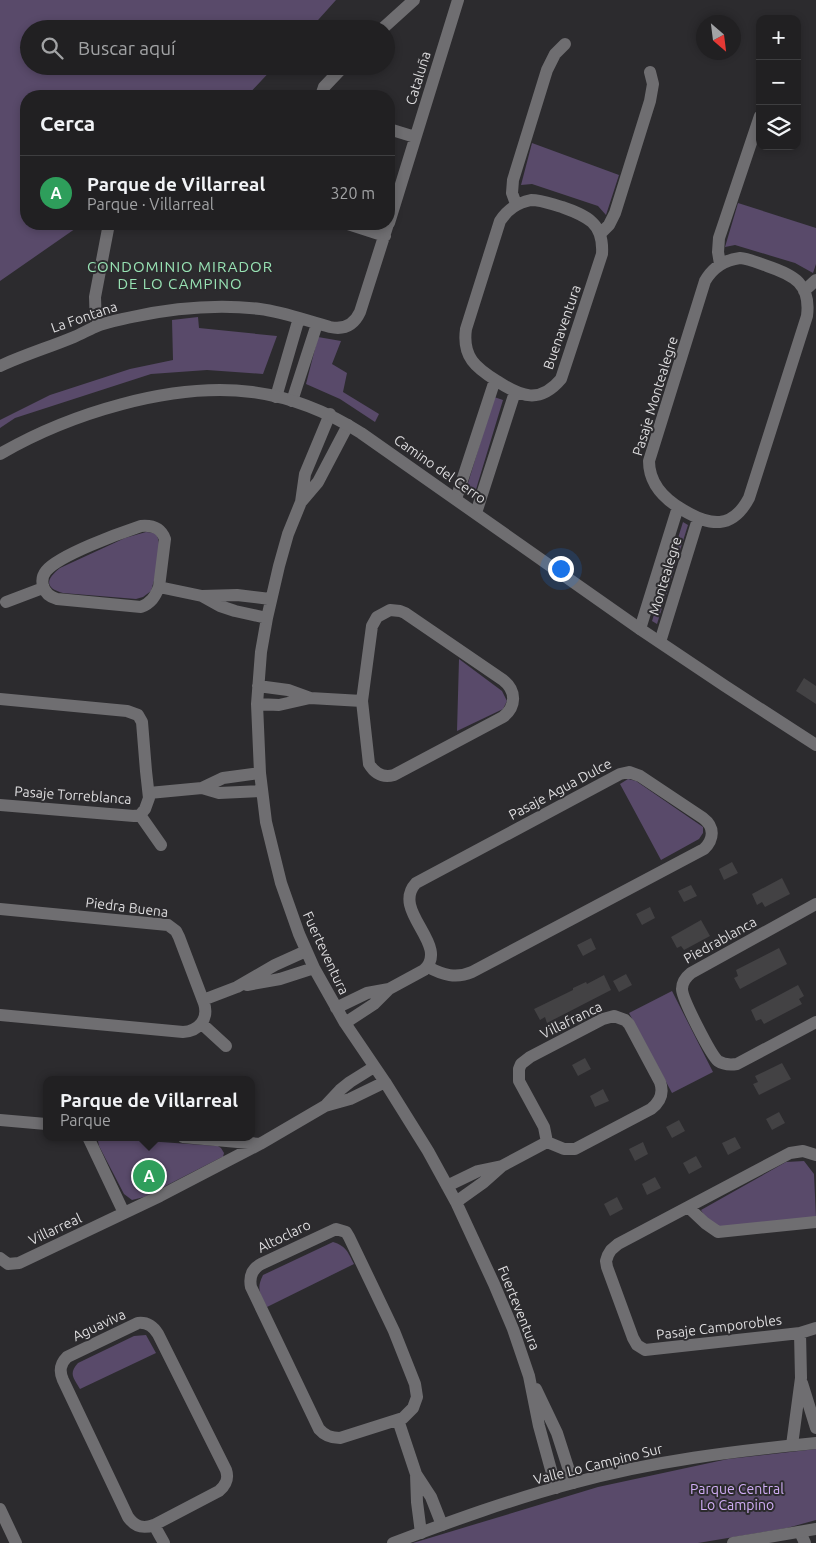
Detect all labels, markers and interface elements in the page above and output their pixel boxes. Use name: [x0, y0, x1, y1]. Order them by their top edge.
north arrow: [696, 15, 741, 60]
map controls: [756, 15, 801, 150]
button: +: [756, 15, 801, 60]
search box: [20, 20, 395, 75]
icon: search: [38, 34, 66, 62]
text: Buscar aquí: [78, 37, 176, 59]
street label: Cataluña: [402, 49, 434, 107]
button: −: [756, 60, 801, 105]
button: layers: [756, 105, 801, 150]
text: Cerca: [40, 111, 95, 135]
text: Parque de Villarreal: [87, 173, 265, 195]
text: A: [50, 184, 62, 202]
text: 320 m: [330, 184, 375, 202]
text: Parque · Villarreal: [87, 195, 214, 213]
district label: CONDOMINIO MIRADOR DE LO CAMPINO: [87, 258, 273, 292]
street label: Buenaventura: [540, 283, 584, 371]
street label: La Fontana: [49, 298, 119, 336]
street label: Pasaje Montealegre: [629, 334, 681, 458]
street label: Camino del Cerro: [391, 431, 489, 507]
street label: Montealegre: [645, 535, 685, 617]
your location: [548, 556, 574, 582]
street label: Pasaje Agua Dulce: [506, 755, 614, 823]
street label: Pasaje Torreblanca: [14, 783, 132, 807]
street label: Piedra Buena: [85, 894, 169, 920]
street label: Fuerteventura: [300, 909, 352, 997]
street label: Piedrablanca: [681, 913, 759, 967]
street label: Villafranca: [537, 998, 605, 1042]
popup: [43, 1076, 255, 1141]
text: Parque de Villarreal: [60, 1089, 238, 1111]
text: Parque: [60, 1111, 111, 1129]
pin: A: [133, 1157, 165, 1195]
street label: Villarreal: [26, 1210, 84, 1248]
street label: Altoclaro: [255, 1216, 313, 1256]
street label: Fuerteventura: [495, 1263, 543, 1353]
street label: Aguaviva: [70, 1306, 128, 1344]
street label: Pasaje Camporobles: [655, 1311, 783, 1343]
street label: Valle Lo Campino Sur: [532, 1440, 665, 1488]
park label: Parque Central Lo Campino: [690, 1481, 784, 1513]

